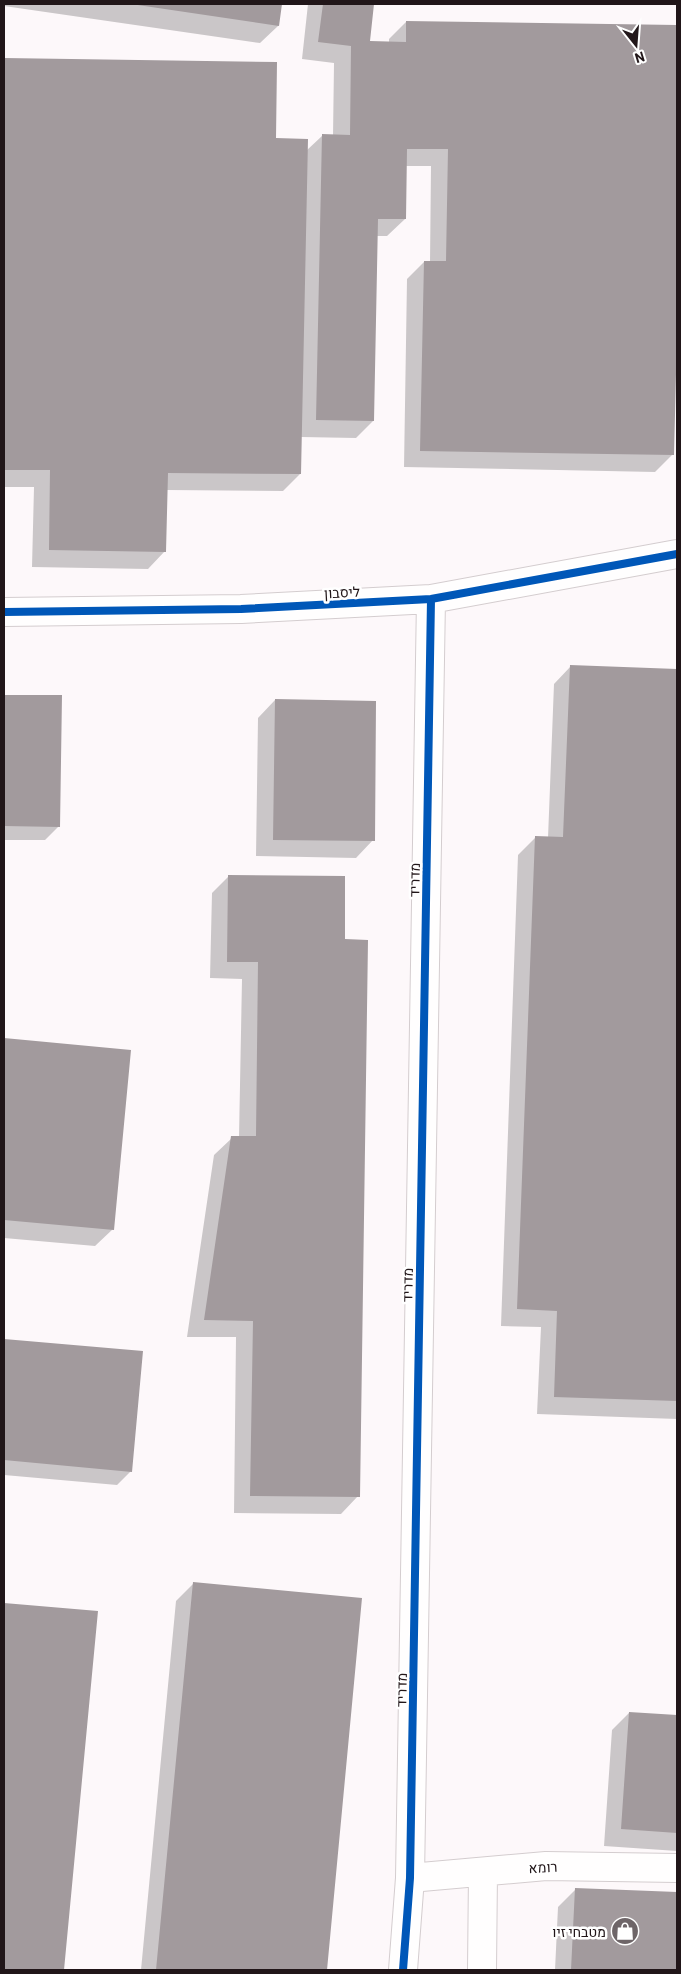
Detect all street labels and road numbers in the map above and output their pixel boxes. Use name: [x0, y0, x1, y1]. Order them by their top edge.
street label: ליסבון: [324, 583, 360, 601]
street label: מדריד: [405, 863, 423, 897]
street label: מדריד: [398, 1268, 416, 1302]
street label: מדריד: [392, 1673, 410, 1707]
street label: רומא: [528, 1858, 558, 1876]

